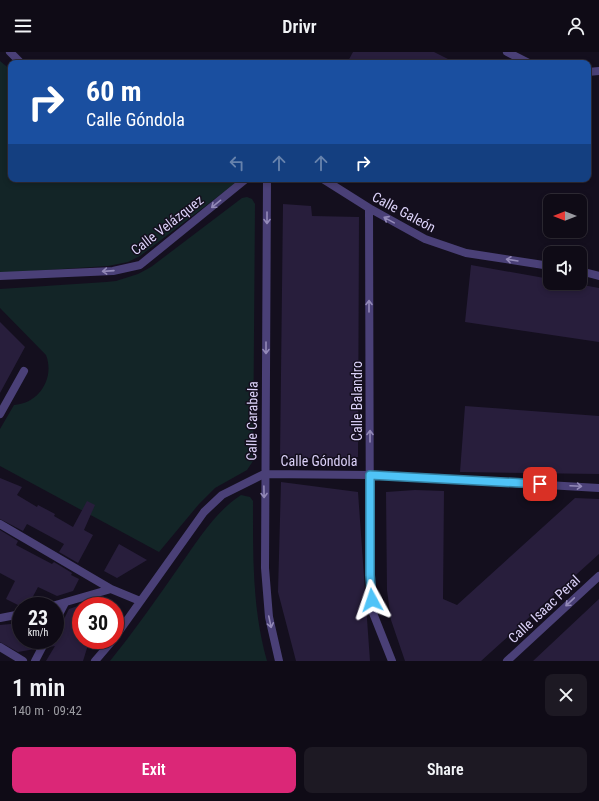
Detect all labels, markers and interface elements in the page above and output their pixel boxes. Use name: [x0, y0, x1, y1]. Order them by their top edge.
icon: menu: [12, 15, 34, 37]
icon: person: [565, 15, 587, 37]
text: Drivr: [282, 16, 317, 37]
text: 60 m: [86, 75, 142, 108]
icon: right: [20, 76, 72, 128]
text: Calle Góndola: [86, 109, 185, 130]
icon: left: [226, 152, 248, 174]
icon: ahead: [268, 152, 290, 174]
icon: ahead: [310, 152, 332, 174]
icon: right: [352, 152, 374, 174]
street label: Calle Galeón: [370, 189, 438, 235]
street label: Calle Velázquez: [128, 192, 206, 258]
north arrow: [543, 194, 587, 238]
map controls: [543, 194, 587, 290]
one-way arrow: [211, 199, 221, 208]
one-way arrow: [263, 211, 271, 224]
one-way arrow: [383, 215, 395, 223]
button: sound: [543, 246, 587, 290]
one-way arrow: [505, 256, 518, 264]
one-way arrow: [102, 267, 115, 274]
one-way arrow: [365, 300, 373, 313]
one-way arrow: [262, 341, 270, 354]
street label: Calle Balandro: [349, 361, 365, 441]
street label: Calle Carabela: [243, 381, 261, 461]
one-way arrow: [366, 430, 374, 443]
street label: Calle Góndola: [281, 453, 357, 469]
pin: [523, 467, 557, 501]
icon: arrive: [529, 473, 551, 495]
one-way arrow: [569, 483, 582, 490]
one-way arrow: [261, 485, 268, 498]
street label: Calle Isaac Peral: [505, 572, 583, 646]
position arrow: [351, 579, 393, 621]
speed limit sign: 30: [72, 597, 124, 649]
one-way arrow: [565, 598, 575, 607]
text: 23: [28, 606, 48, 630]
one-way arrow: [267, 615, 275, 628]
text: km/h: [28, 627, 48, 638]
text: 1 min: [12, 674, 65, 702]
button: close: [545, 674, 587, 716]
text: 140 m · 09:42: [12, 703, 82, 718]
button: Exit: [12, 747, 296, 793]
button: Share: [304, 747, 587, 793]

